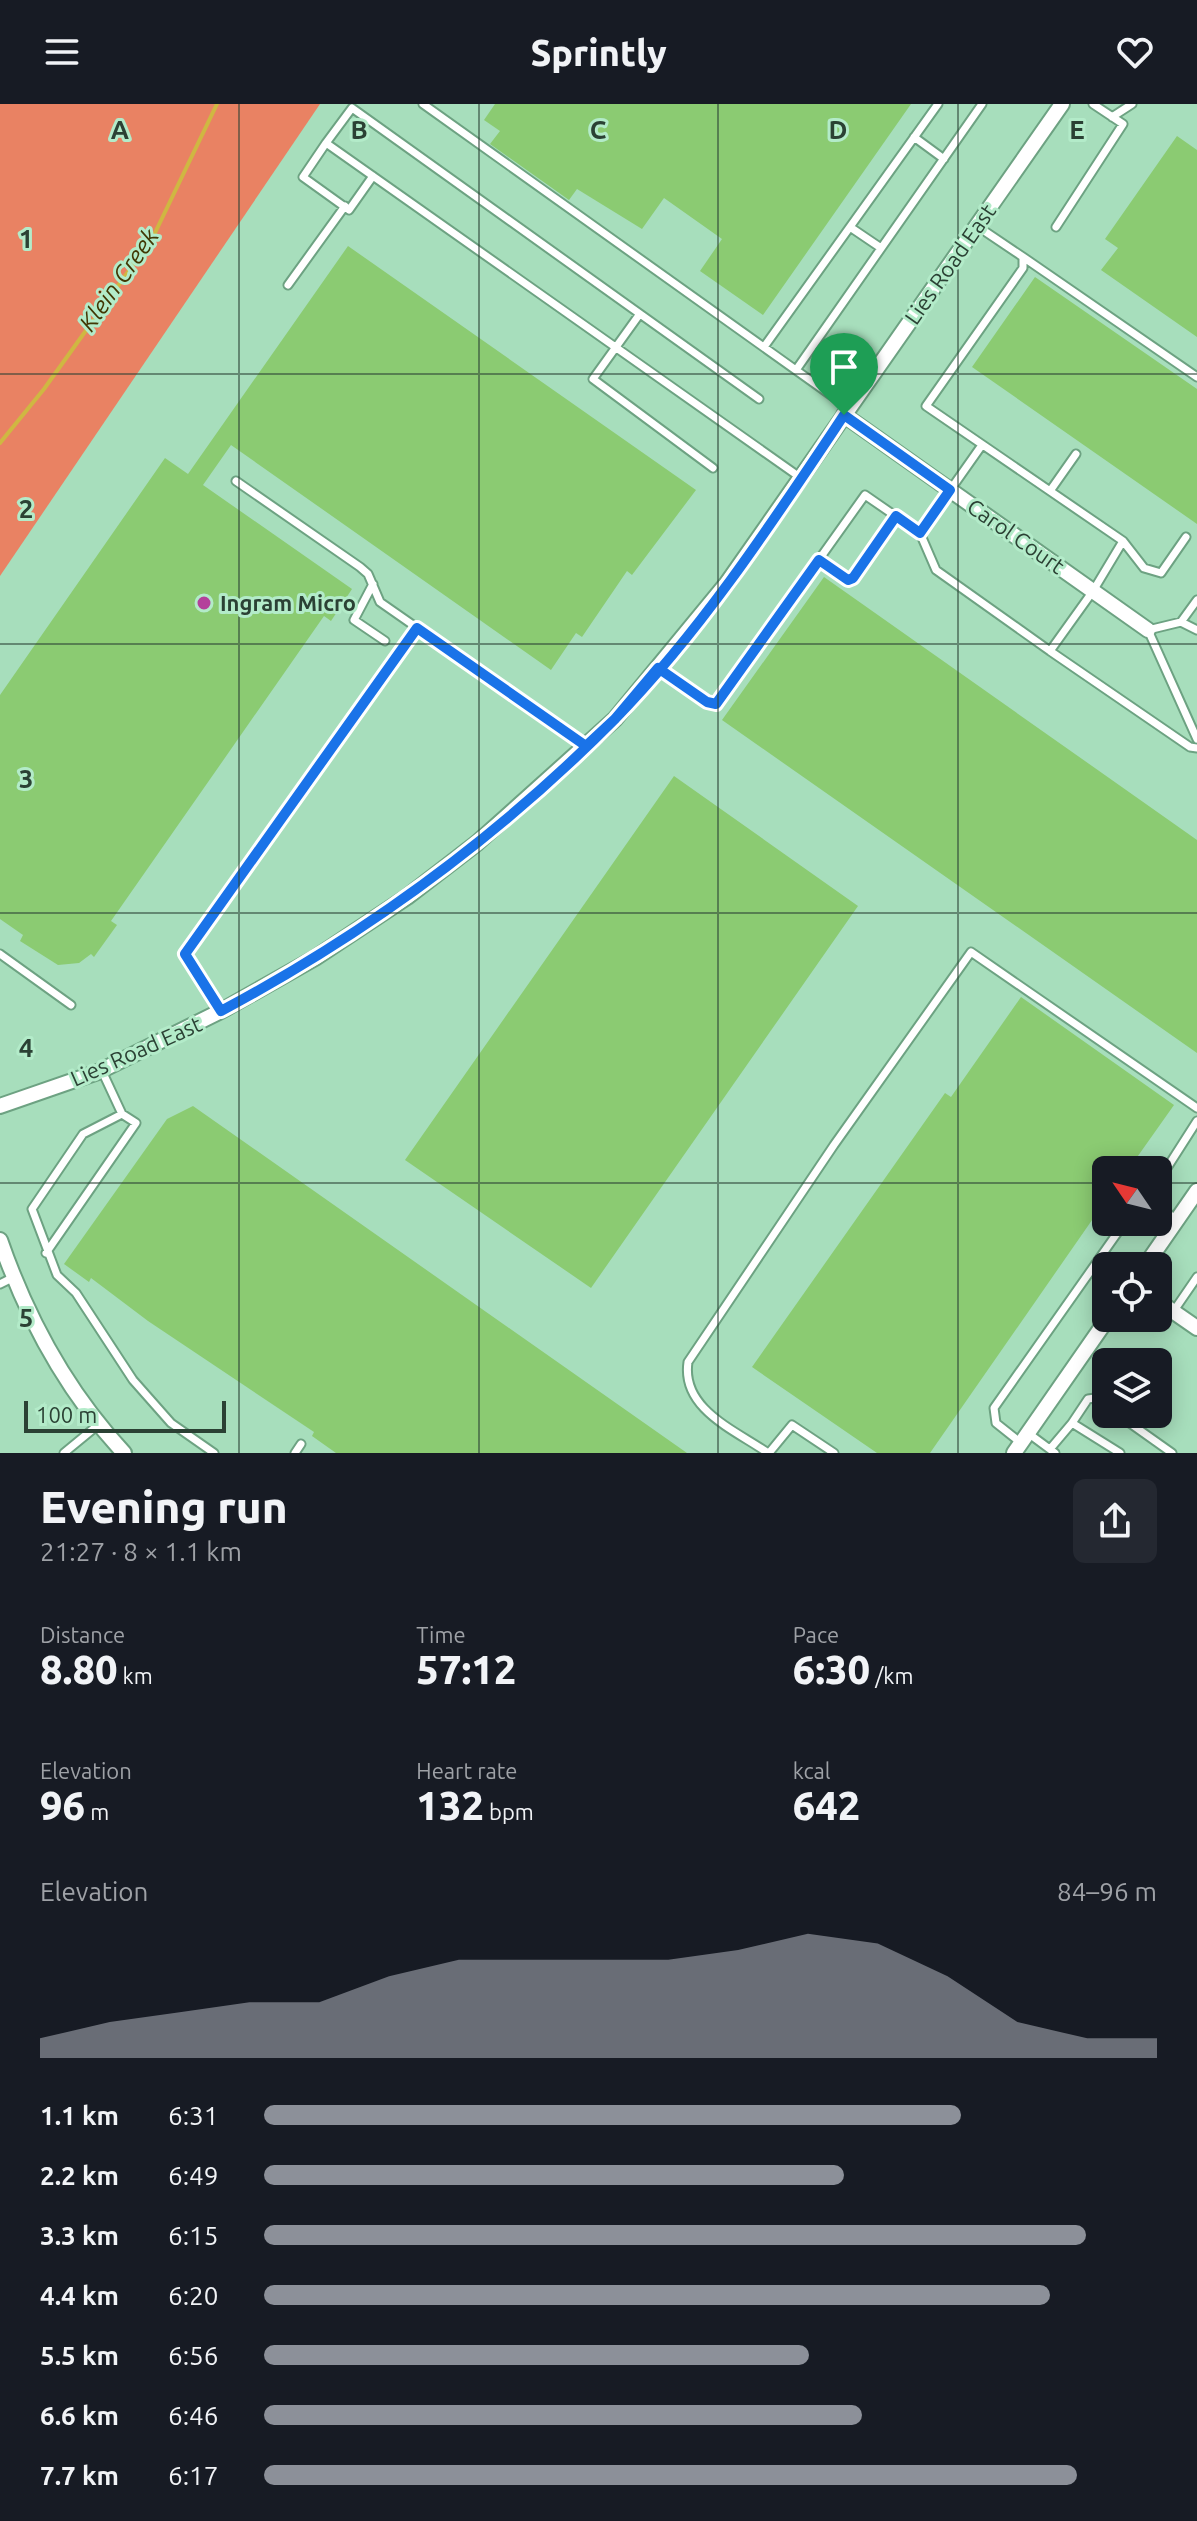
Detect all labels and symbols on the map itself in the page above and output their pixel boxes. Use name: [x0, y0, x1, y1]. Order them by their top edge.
text: A: [111, 115, 130, 144]
text: B: [350, 115, 368, 144]
text: C: [590, 115, 607, 144]
text: D: [829, 115, 847, 144]
text: E: [1069, 115, 1085, 144]
street label: Lies Road East: [899, 199, 1000, 329]
water label: Klein Creek: [73, 223, 164, 336]
text: 1: [19, 224, 33, 253]
pin: [810, 333, 878, 415]
street label: Carol Court: [963, 493, 1070, 578]
text: 2: [19, 494, 33, 523]
place label: Ingram Micro: [220, 590, 356, 615]
marker: Ingram Micro: [195, 594, 213, 612]
text: 3: [19, 764, 33, 793]
street label: Lies Road East: [66, 1010, 206, 1091]
text: 4: [19, 1033, 33, 1062]
north arrow: [1092, 1156, 1172, 1236]
text: 5: [19, 1303, 33, 1332]
scale bar: [24, 1397, 226, 1433]

